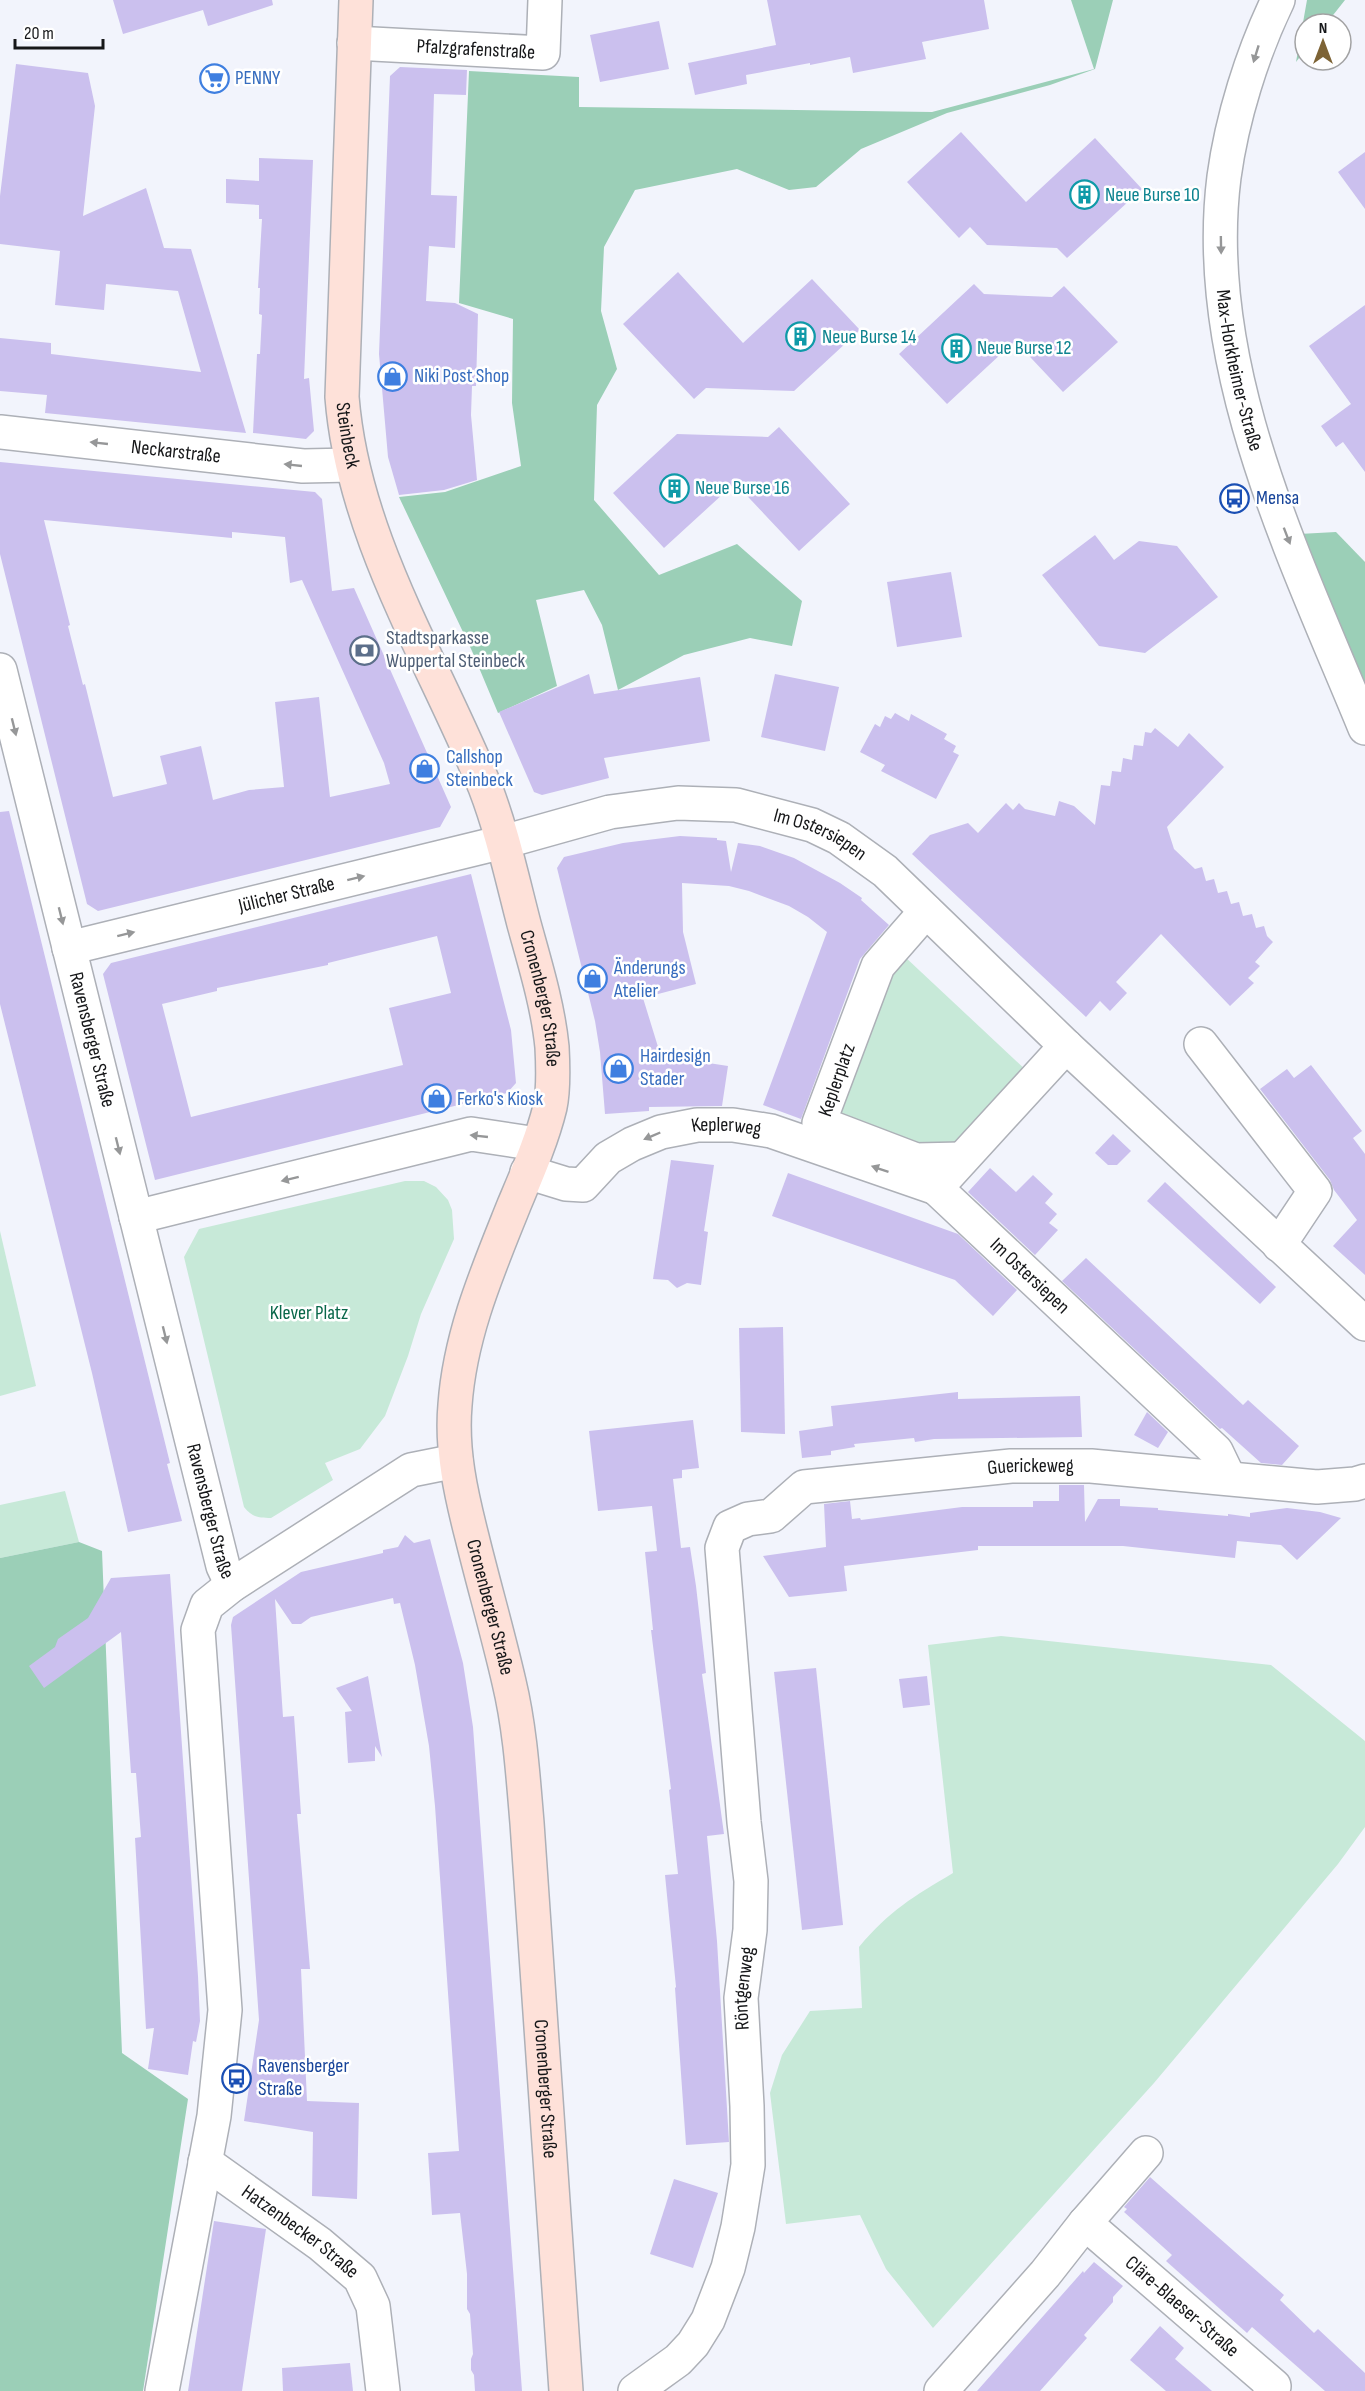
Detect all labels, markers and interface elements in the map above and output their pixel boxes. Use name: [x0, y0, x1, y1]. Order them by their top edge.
scale bar: [15, 12, 104, 50]
north arrow: [1293, 12, 1353, 72]
text: N: [1319, 19, 1327, 38]
text: 20 m: [24, 23, 54, 44]
street label: Pfalzgrafenstraße: [416, 34, 536, 65]
one-way arrow: [1251, 45, 1260, 63]
supermarket icon: PENNY: [198, 62, 230, 94]
place label: PENNY: [235, 66, 281, 90]
building icon: Neue Burse 10: [1068, 179, 1100, 211]
place label: Neue Burse 10: [1105, 183, 1200, 207]
one-way arrow: [1216, 235, 1226, 254]
street label: Max-Horkheimer-Straße: [1211, 288, 1268, 454]
building icon: Neue Burse 14: [785, 321, 817, 353]
place label: Neue Burse 14: [822, 325, 916, 349]
building icon: Neue Burse 12: [940, 332, 972, 364]
place label: Neue Burse 12: [977, 336, 1071, 360]
shop icon: Niki Post Shop: [377, 360, 409, 392]
place label: Niki Post Shop: [414, 364, 509, 388]
street label: Steinbeck: [330, 401, 365, 471]
street label: Neckarstraße: [130, 435, 222, 469]
one-way arrow: [90, 438, 109, 448]
one-way arrow: [284, 460, 303, 470]
building icon: Neue Burse 16: [658, 472, 690, 504]
place label: Neue Burse 16: [695, 476, 790, 500]
bus stop icon: Mensa: [1219, 482, 1251, 514]
place label: Mensa: [1256, 486, 1299, 510]
one-way arrow: [1282, 527, 1292, 545]
place label: Stadtsparkasse Wuppertal Steinbeck: [386, 626, 525, 673]
bank icon: Stadtsparkasse Wuppertal Steinbeck: [349, 634, 381, 666]
one-way arrow: [10, 717, 20, 736]
place label: Callshop Steinbeck: [446, 745, 513, 792]
shop icon: Callshop Steinbeck: [409, 753, 441, 785]
street label: Im Ostersiepen: [771, 803, 871, 866]
street label: Jülicher Straße: [235, 872, 337, 918]
one-way arrow: [347, 873, 366, 883]
one-way arrow: [57, 907, 67, 925]
street label: Cronenberger Straße: [514, 927, 565, 1067]
one-way arrow: [117, 929, 135, 939]
place label: Änderungs Atelier: [613, 956, 686, 1003]
shop icon: Änderungs Atelier: [577, 963, 609, 995]
street label: Ravensberger Straße: [64, 970, 120, 1110]
street label: Keplerplatz: [813, 1040, 861, 1120]
place label: Hairdesign Stader: [640, 1044, 711, 1091]
shop icon: Hairdesign Stader: [603, 1052, 635, 1084]
shop icon: Ferko's Kiosk: [420, 1083, 452, 1115]
place label: Ferko's Kiosk: [457, 1087, 543, 1111]
street label: Keplerweg: [689, 1113, 763, 1141]
one-way arrow: [469, 1131, 488, 1141]
one-way arrow: [642, 1131, 660, 1141]
one-way arrow: [114, 1137, 124, 1155]
one-way arrow: [871, 1164, 889, 1174]
one-way arrow: [280, 1175, 299, 1185]
street label: Im Ostersiepen: [985, 1233, 1074, 1319]
park label: Klever Platz: [270, 1301, 348, 1325]
one-way arrow: [161, 1326, 171, 1344]
street label: Ravensberger Straße: [181, 1441, 239, 1583]
street label: Guerickeweg: [986, 1454, 1074, 1480]
street label: Cronenberger Straße: [461, 1537, 519, 1677]
street label: Röntgenweg: [729, 1945, 760, 2031]
street label: Cronenberger Straße: [529, 2019, 562, 2159]
place label: Ravensberger Straße: [258, 2054, 349, 2101]
bus stop icon: Ravensberger Straße: [221, 2062, 253, 2094]
street label: Hatzenbecker Straße: [237, 2180, 364, 2284]
street label: Cläre-Blaeser-Straße: [1120, 2251, 1244, 2362]

